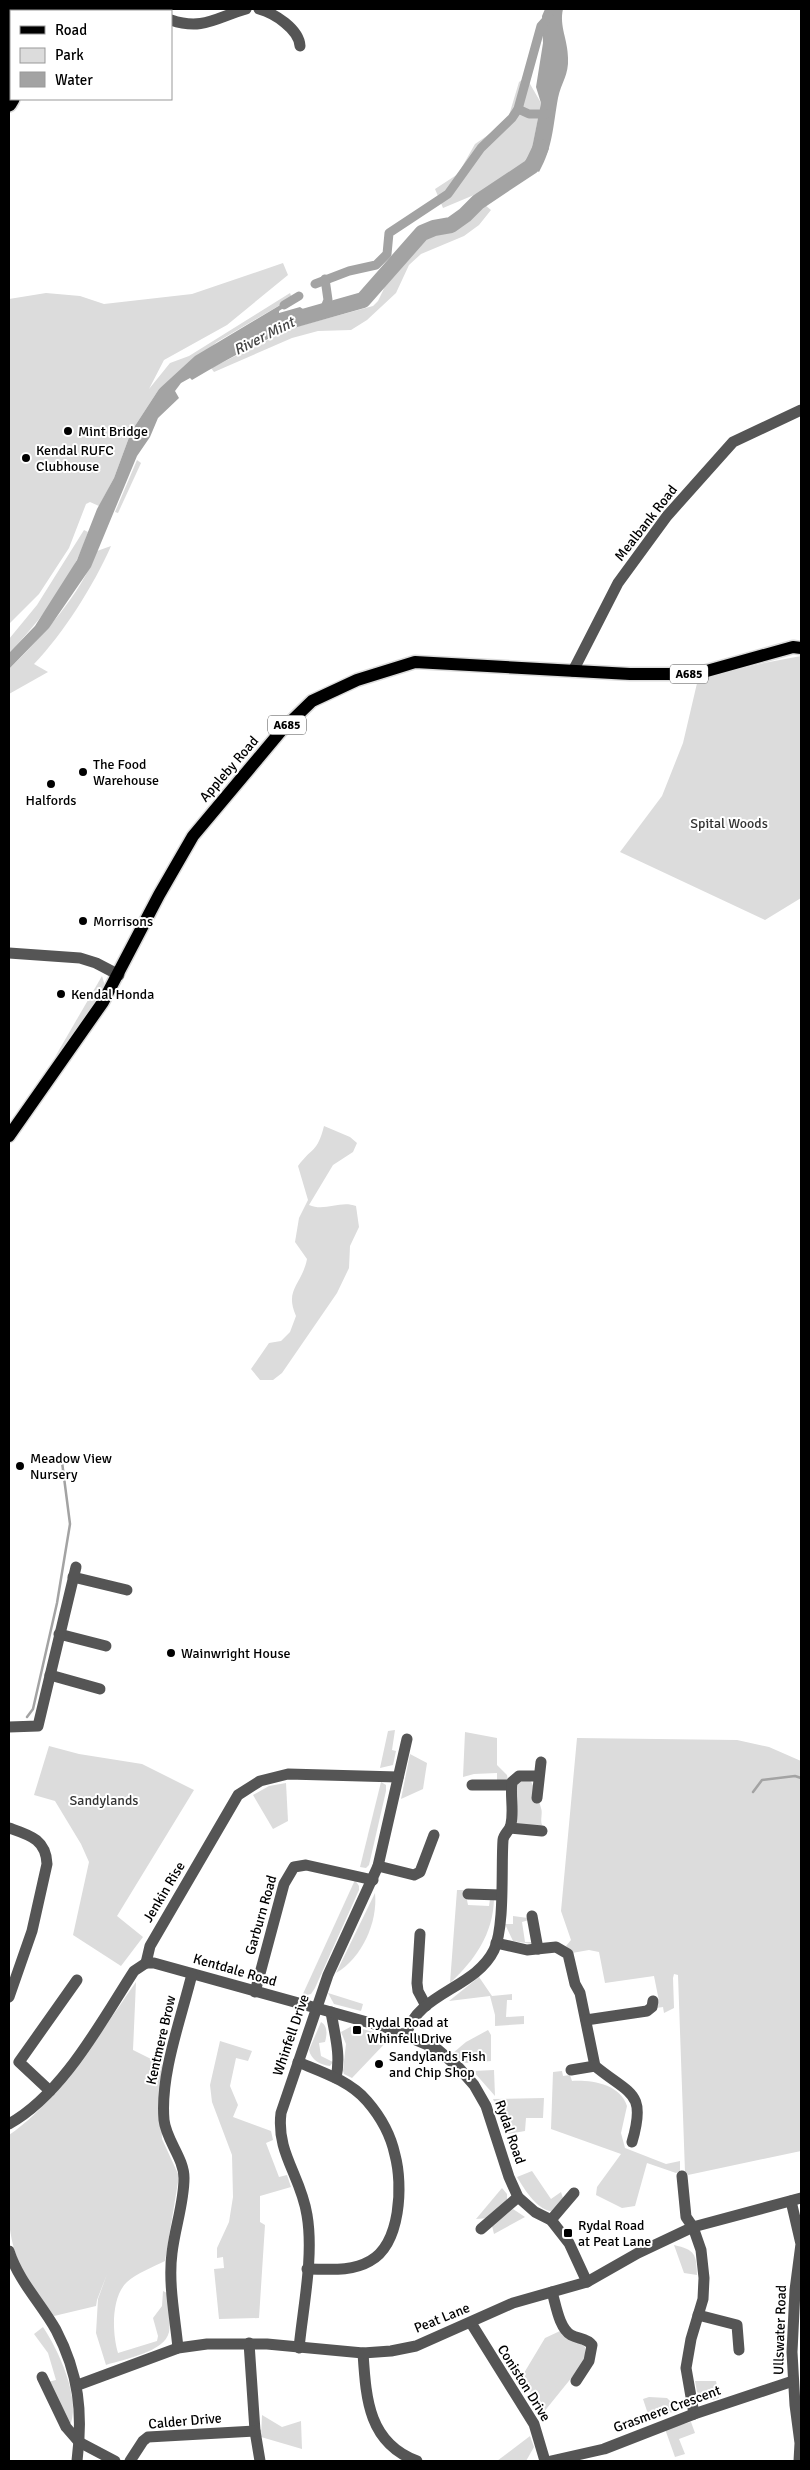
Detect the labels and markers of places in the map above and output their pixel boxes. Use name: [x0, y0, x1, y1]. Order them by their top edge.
place label: Mint Bridge: [78, 423, 148, 440]
marker: Mint Bridge: [62, 425, 74, 437]
place label: Kendal RUFC Clubhouse: [36, 442, 114, 475]
marker: Kendal RUFC Clubhouse: [20, 452, 32, 464]
place label: The Food Warehouse: [93, 756, 159, 789]
marker: The Food Warehouse: [77, 766, 89, 778]
marker: Halfords: [45, 778, 57, 790]
place label: Halfords: [26, 792, 76, 809]
place label: Morrisons: [93, 913, 153, 930]
marker: Morrisons: [77, 915, 89, 927]
place label: Kendal Honda: [71, 986, 154, 1003]
marker: Kendal Honda: [55, 988, 67, 1000]
place label: Meadow View Nursery: [30, 1450, 112, 1483]
marker: Meadow View Nursery: [14, 1460, 26, 1472]
place label: Wainwright House: [181, 1645, 291, 1662]
marker: Wainwright House: [165, 1647, 177, 1659]
place label: Rydal Road at Whinfell Drive: [367, 2014, 452, 2047]
marker: Rydal Road at Whinfell Drive: [351, 2024, 363, 2036]
place label: Sandylands Fish and Chip Shop: [389, 2048, 486, 2081]
marker: Sandylands Fish and Chip Shop: [373, 2058, 385, 2070]
place label: Rydal Road at Peat Lane: [578, 2217, 651, 2250]
marker: Rydal Road at Peat Lane: [562, 2227, 574, 2239]

